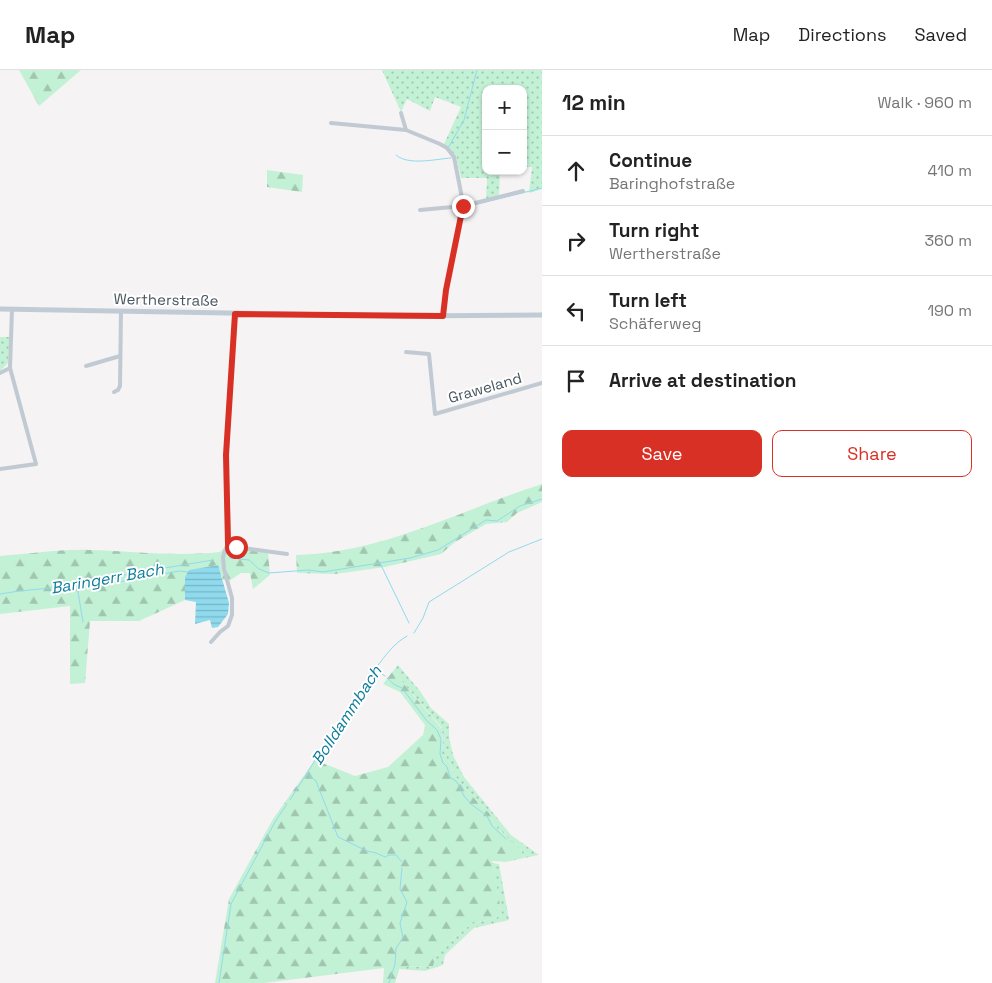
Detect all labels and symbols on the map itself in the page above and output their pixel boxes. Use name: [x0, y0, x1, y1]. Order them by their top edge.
route end: [452, 195, 475, 218]
street label: Wertherstraße: [113, 289, 219, 310]
street label: Graweland: [446, 368, 524, 407]
route start: [225, 536, 248, 559]
water label: Baringerr Bach: [49, 558, 166, 599]
water label: Bolldammbach: [307, 661, 387, 769]

